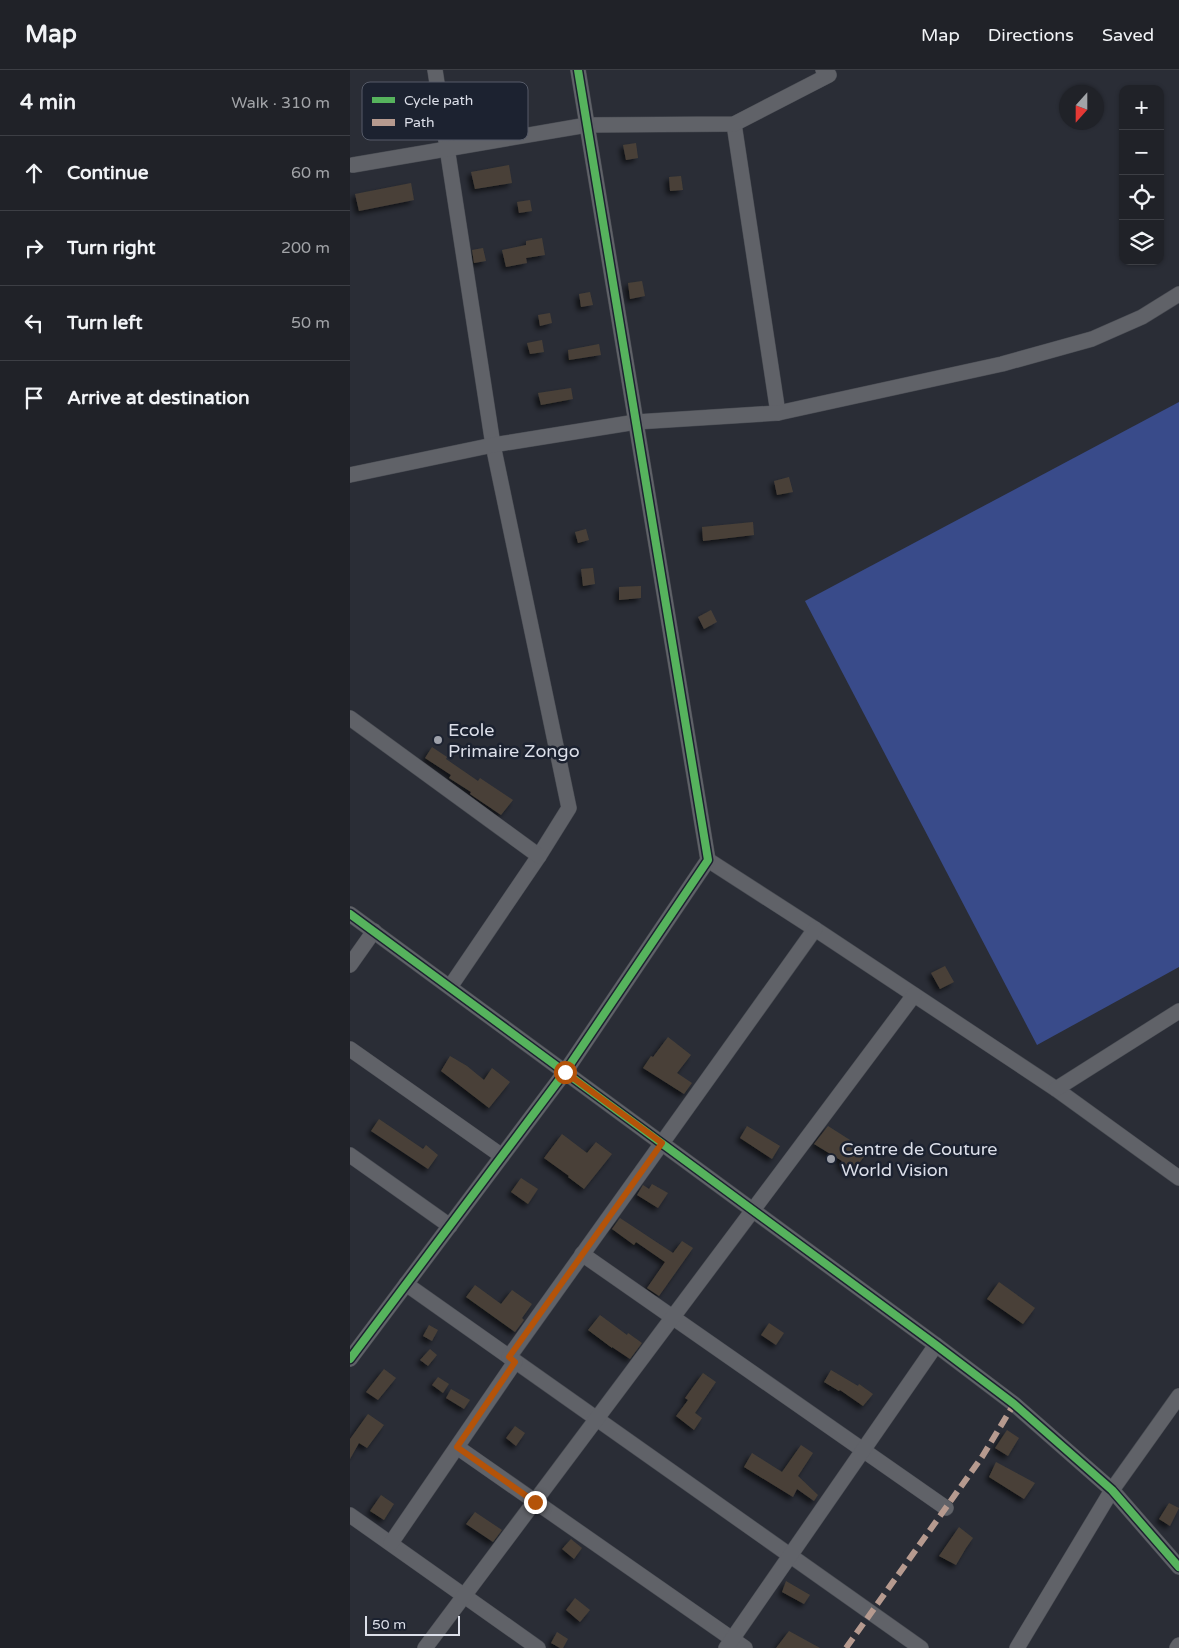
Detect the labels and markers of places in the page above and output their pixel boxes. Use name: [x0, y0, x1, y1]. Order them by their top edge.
place label: Ecole Primaire Zongo: [448, 719, 580, 762]
marker: Ecole Primaire Zongo: [432, 734, 444, 746]
place label: Centre de Couture World Vision: [841, 1138, 998, 1181]
marker: Centre de Couture World Vision: [825, 1153, 837, 1165]

